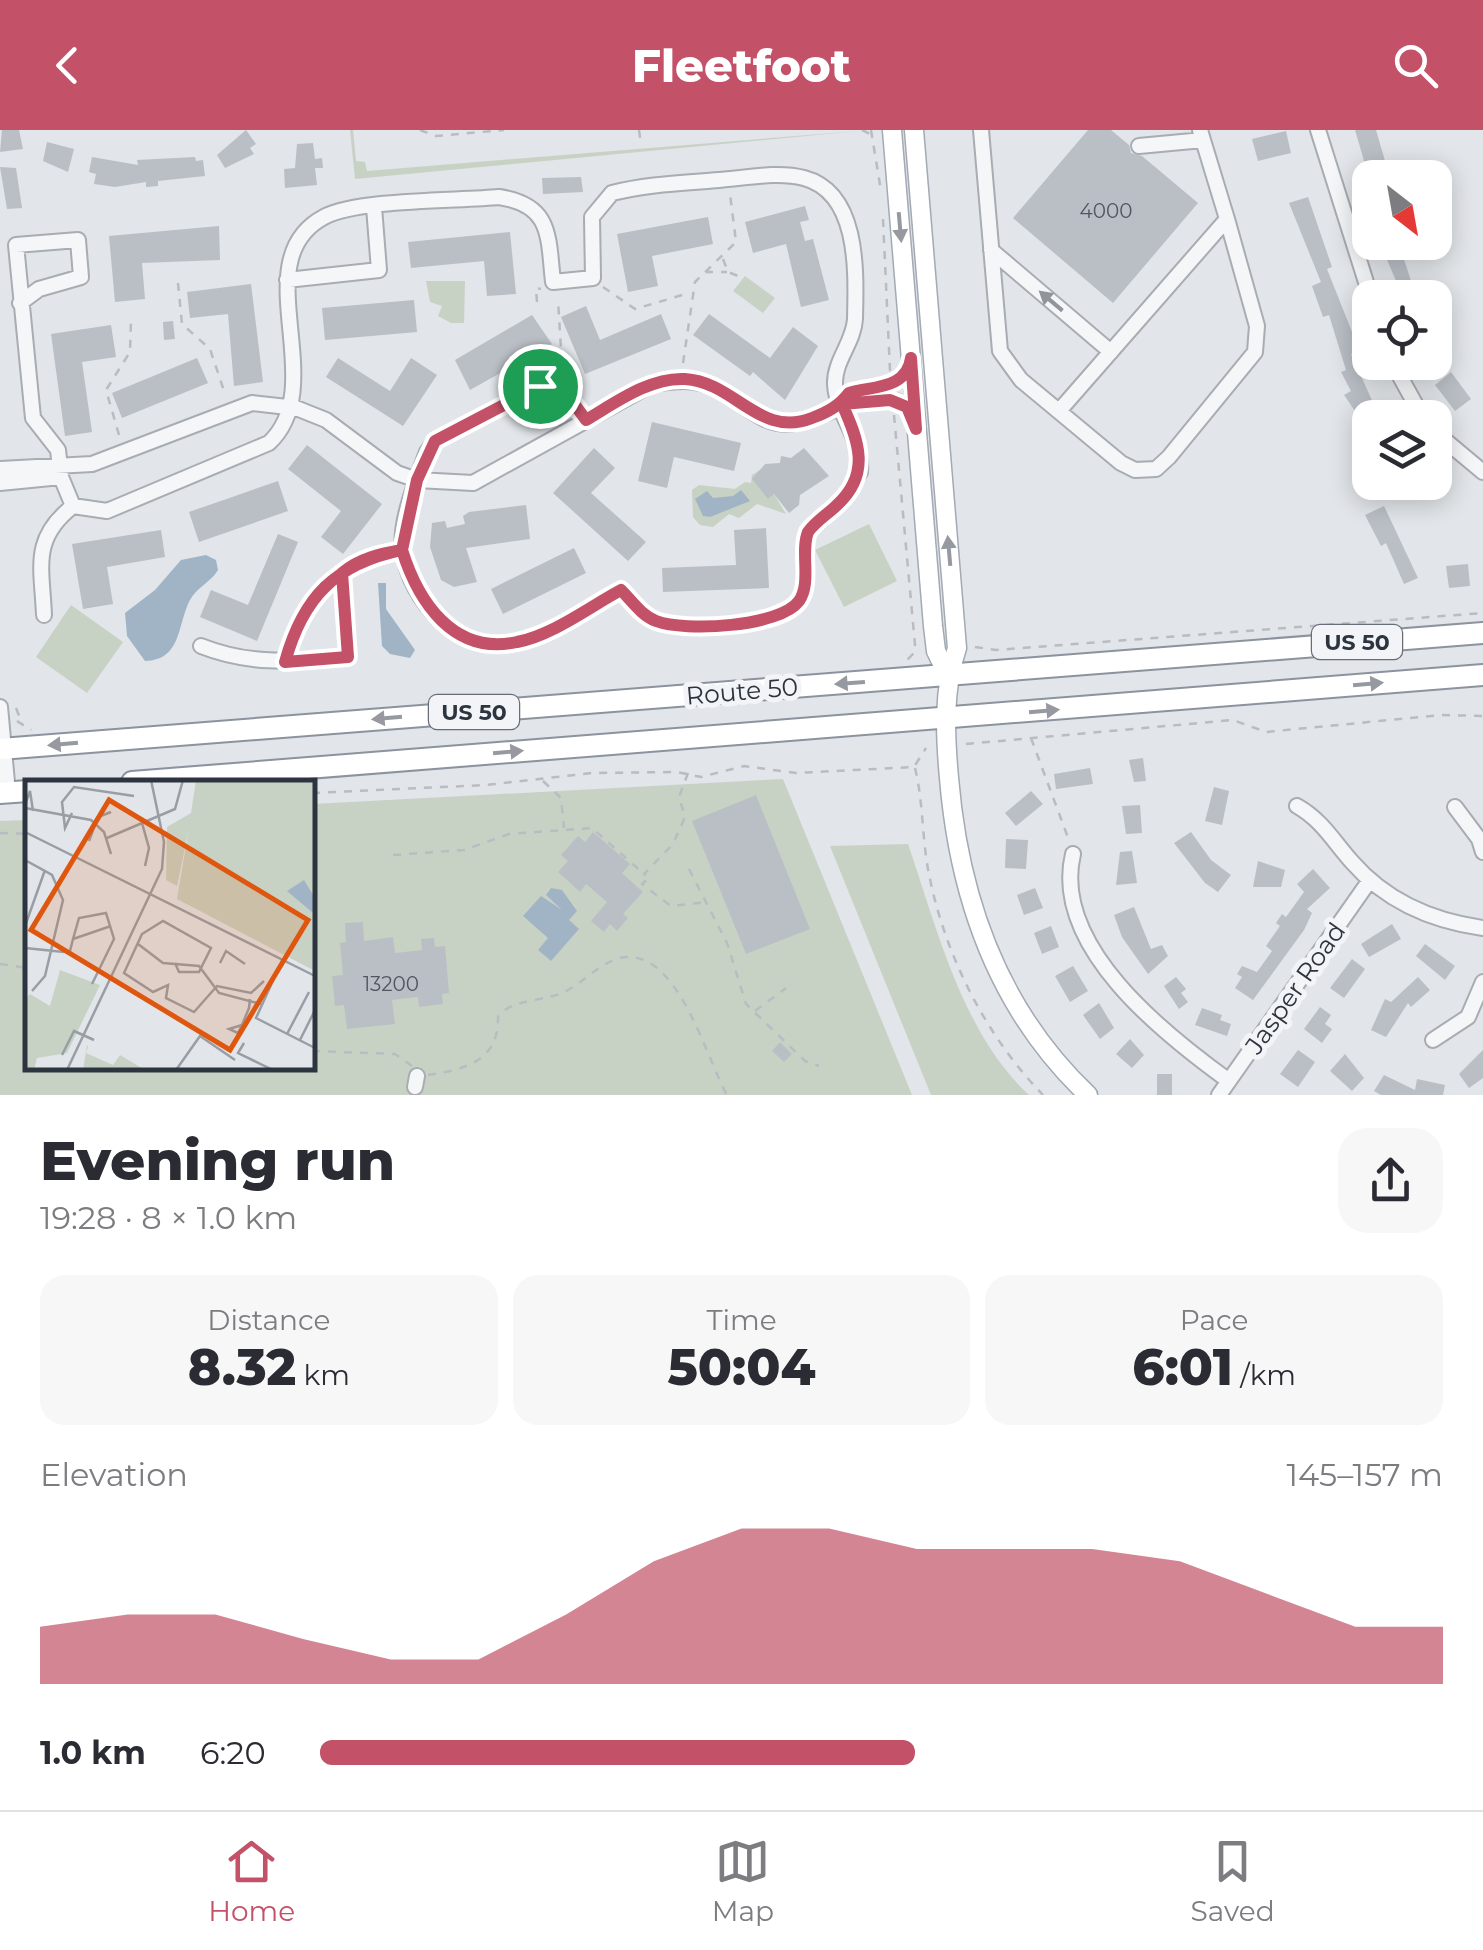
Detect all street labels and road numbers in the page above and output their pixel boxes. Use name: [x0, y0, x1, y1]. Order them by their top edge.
road number: US 50: [1312, 625, 1402, 659]
street label: Route 50: [685, 671, 799, 711]
road number: US 50: [429, 695, 519, 729]
street label: Jasper Road: [1238, 917, 1351, 1060]

